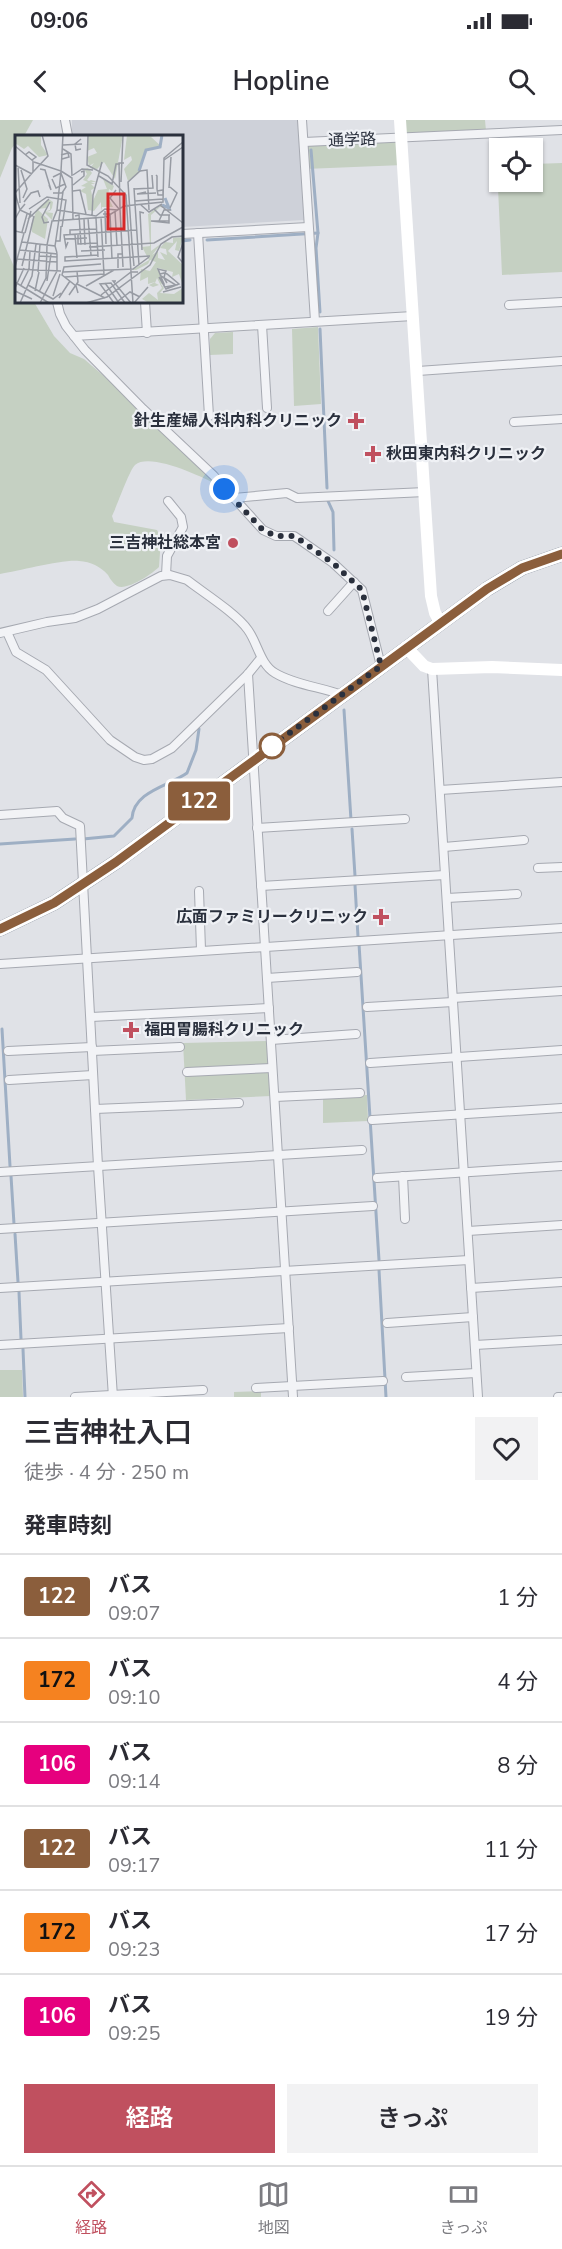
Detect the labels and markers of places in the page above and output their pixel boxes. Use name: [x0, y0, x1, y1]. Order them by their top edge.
place label: 針生産婦人科内科クリニック: [134, 410, 342, 432]
marker: 針生産婦人科内科クリニック: [347, 412, 365, 430]
place label: 秋田東内科クリニック: [386, 443, 546, 465]
marker: 秋田東内科クリニック: [364, 445, 382, 463]
place label: 三吉神社総本宮: [109, 532, 221, 554]
marker: 三吉神社総本宮: [226, 536, 240, 550]
unlabelled marker: [259, 733, 285, 759]
place label: 広面ファミリークリニック: [176, 906, 368, 928]
marker: 広面ファミリークリニック: [372, 908, 390, 926]
place label: 福田胃腸科クリニック: [144, 1019, 304, 1041]
marker: 福田胃腸科クリニック: [122, 1021, 140, 1039]

